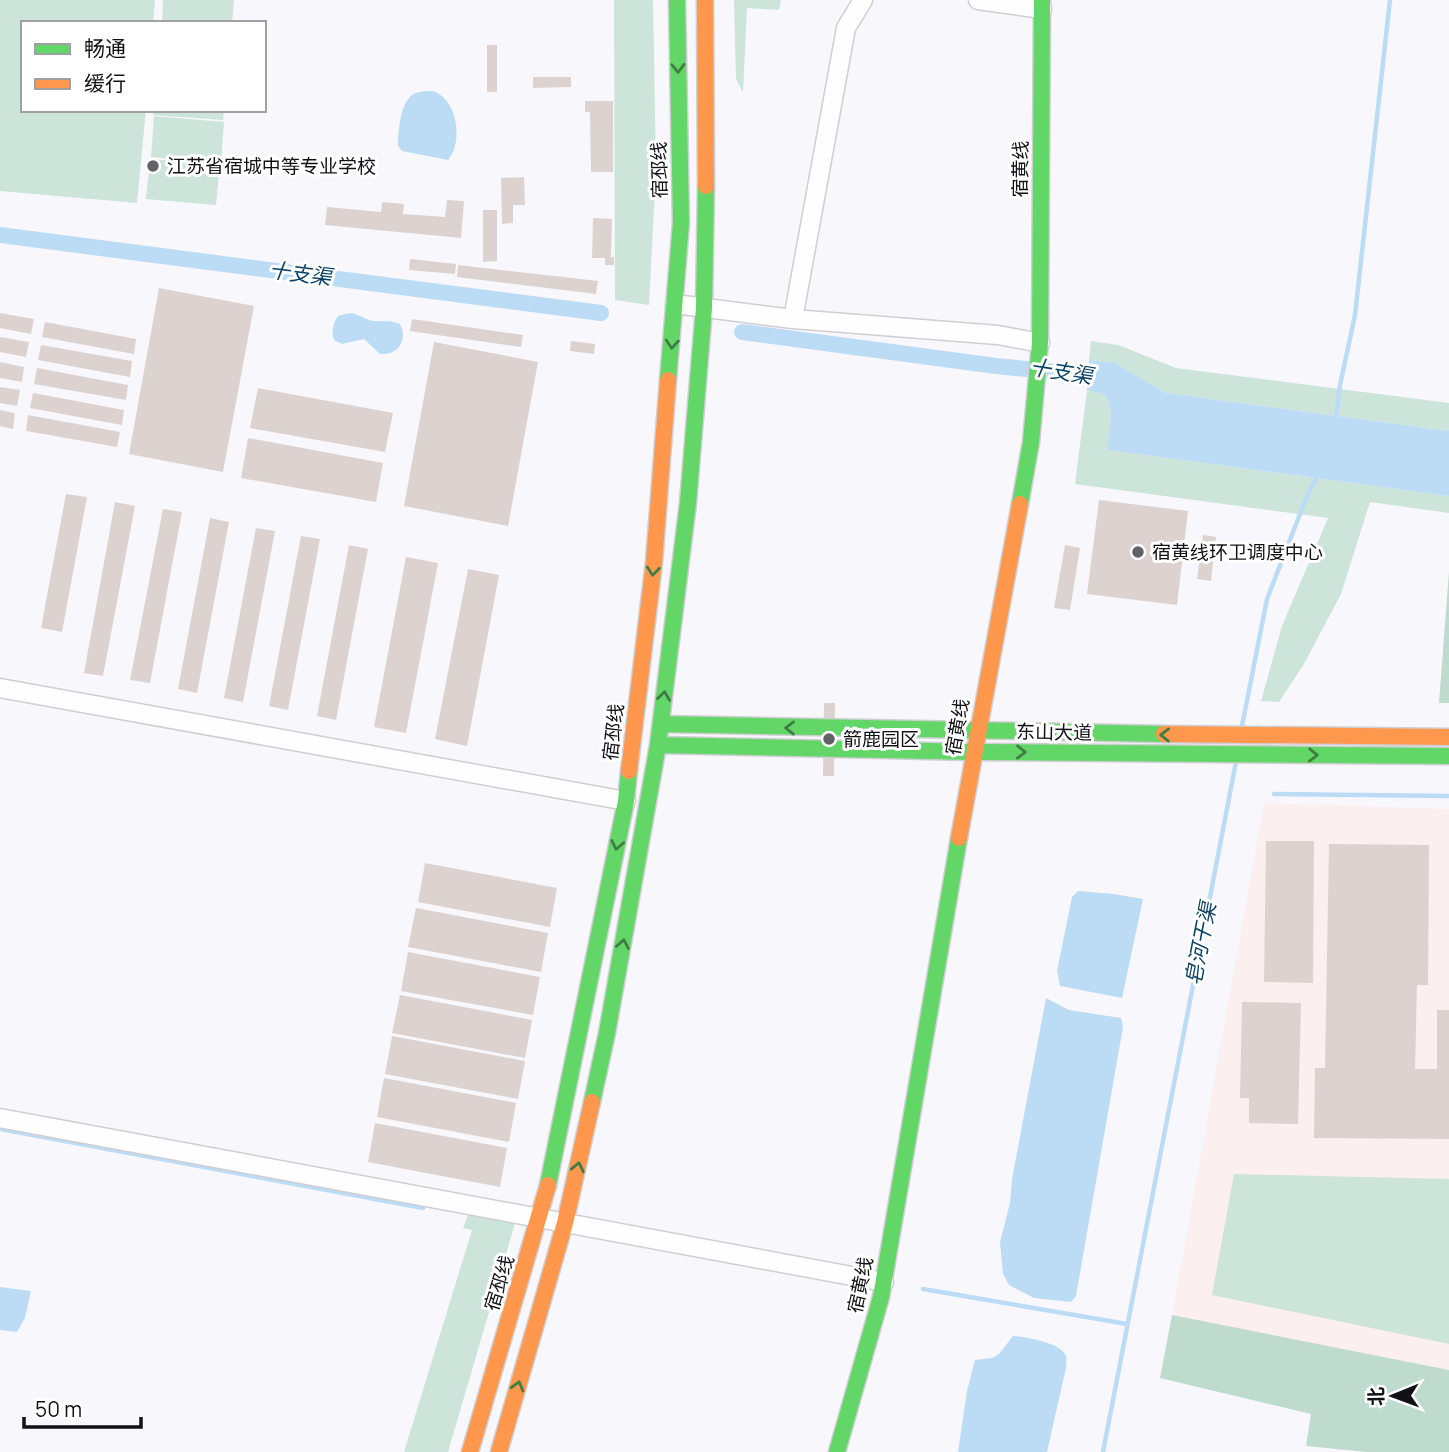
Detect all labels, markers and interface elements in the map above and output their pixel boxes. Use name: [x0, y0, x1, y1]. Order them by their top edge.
legend: [21, 21, 266, 112]
text: 畅通: [84, 34, 126, 62]
one-way arrow: [670, 63, 686, 74]
text: 缓行: [84, 69, 126, 97]
street label: 宿黄线: [1007, 140, 1033, 198]
street label: 宿邳线: [646, 141, 672, 199]
place label: 江苏省宿城中等专业学校: [167, 153, 376, 179]
marker: 江苏省宿城中等专业学校: [145, 158, 161, 174]
water label: 十支渠: [267, 255, 336, 291]
one-way arrow: [665, 339, 680, 350]
water label: 十支渠: [1028, 352, 1097, 390]
place label: 宿黄线环卫调度中心: [1152, 539, 1323, 565]
marker: 宿黄线环卫调度中心: [1130, 544, 1146, 560]
one-way arrow: [645, 565, 660, 577]
one-way arrow: [657, 690, 672, 701]
street label: 宿黄线: [939, 697, 975, 757]
street label: 宿邳线: [597, 702, 629, 762]
street label: 东山大道: [1016, 718, 1092, 746]
one-way arrow: [784, 720, 795, 735]
place label: 箭鹿园区: [843, 726, 919, 752]
one-way arrow: [1159, 727, 1169, 743]
marker: 箭鹿园区: [821, 731, 837, 747]
one-way arrow: [1016, 744, 1026, 760]
one-way arrow: [1308, 747, 1319, 763]
one-way arrow: [610, 839, 625, 851]
water label: 皂河干渠: [1178, 897, 1222, 988]
one-way arrow: [615, 938, 630, 950]
one-way arrow: [569, 1161, 584, 1173]
street label: 宿邳线: [478, 1252, 520, 1314]
street label: 宿黄线: [841, 1254, 879, 1316]
north arrow: [1358, 1361, 1428, 1431]
one-way arrow: [510, 1381, 525, 1393]
scale bar: [24, 1386, 142, 1430]
text: 北: [1363, 1387, 1389, 1406]
text: 50 m: [35, 1395, 82, 1423]

